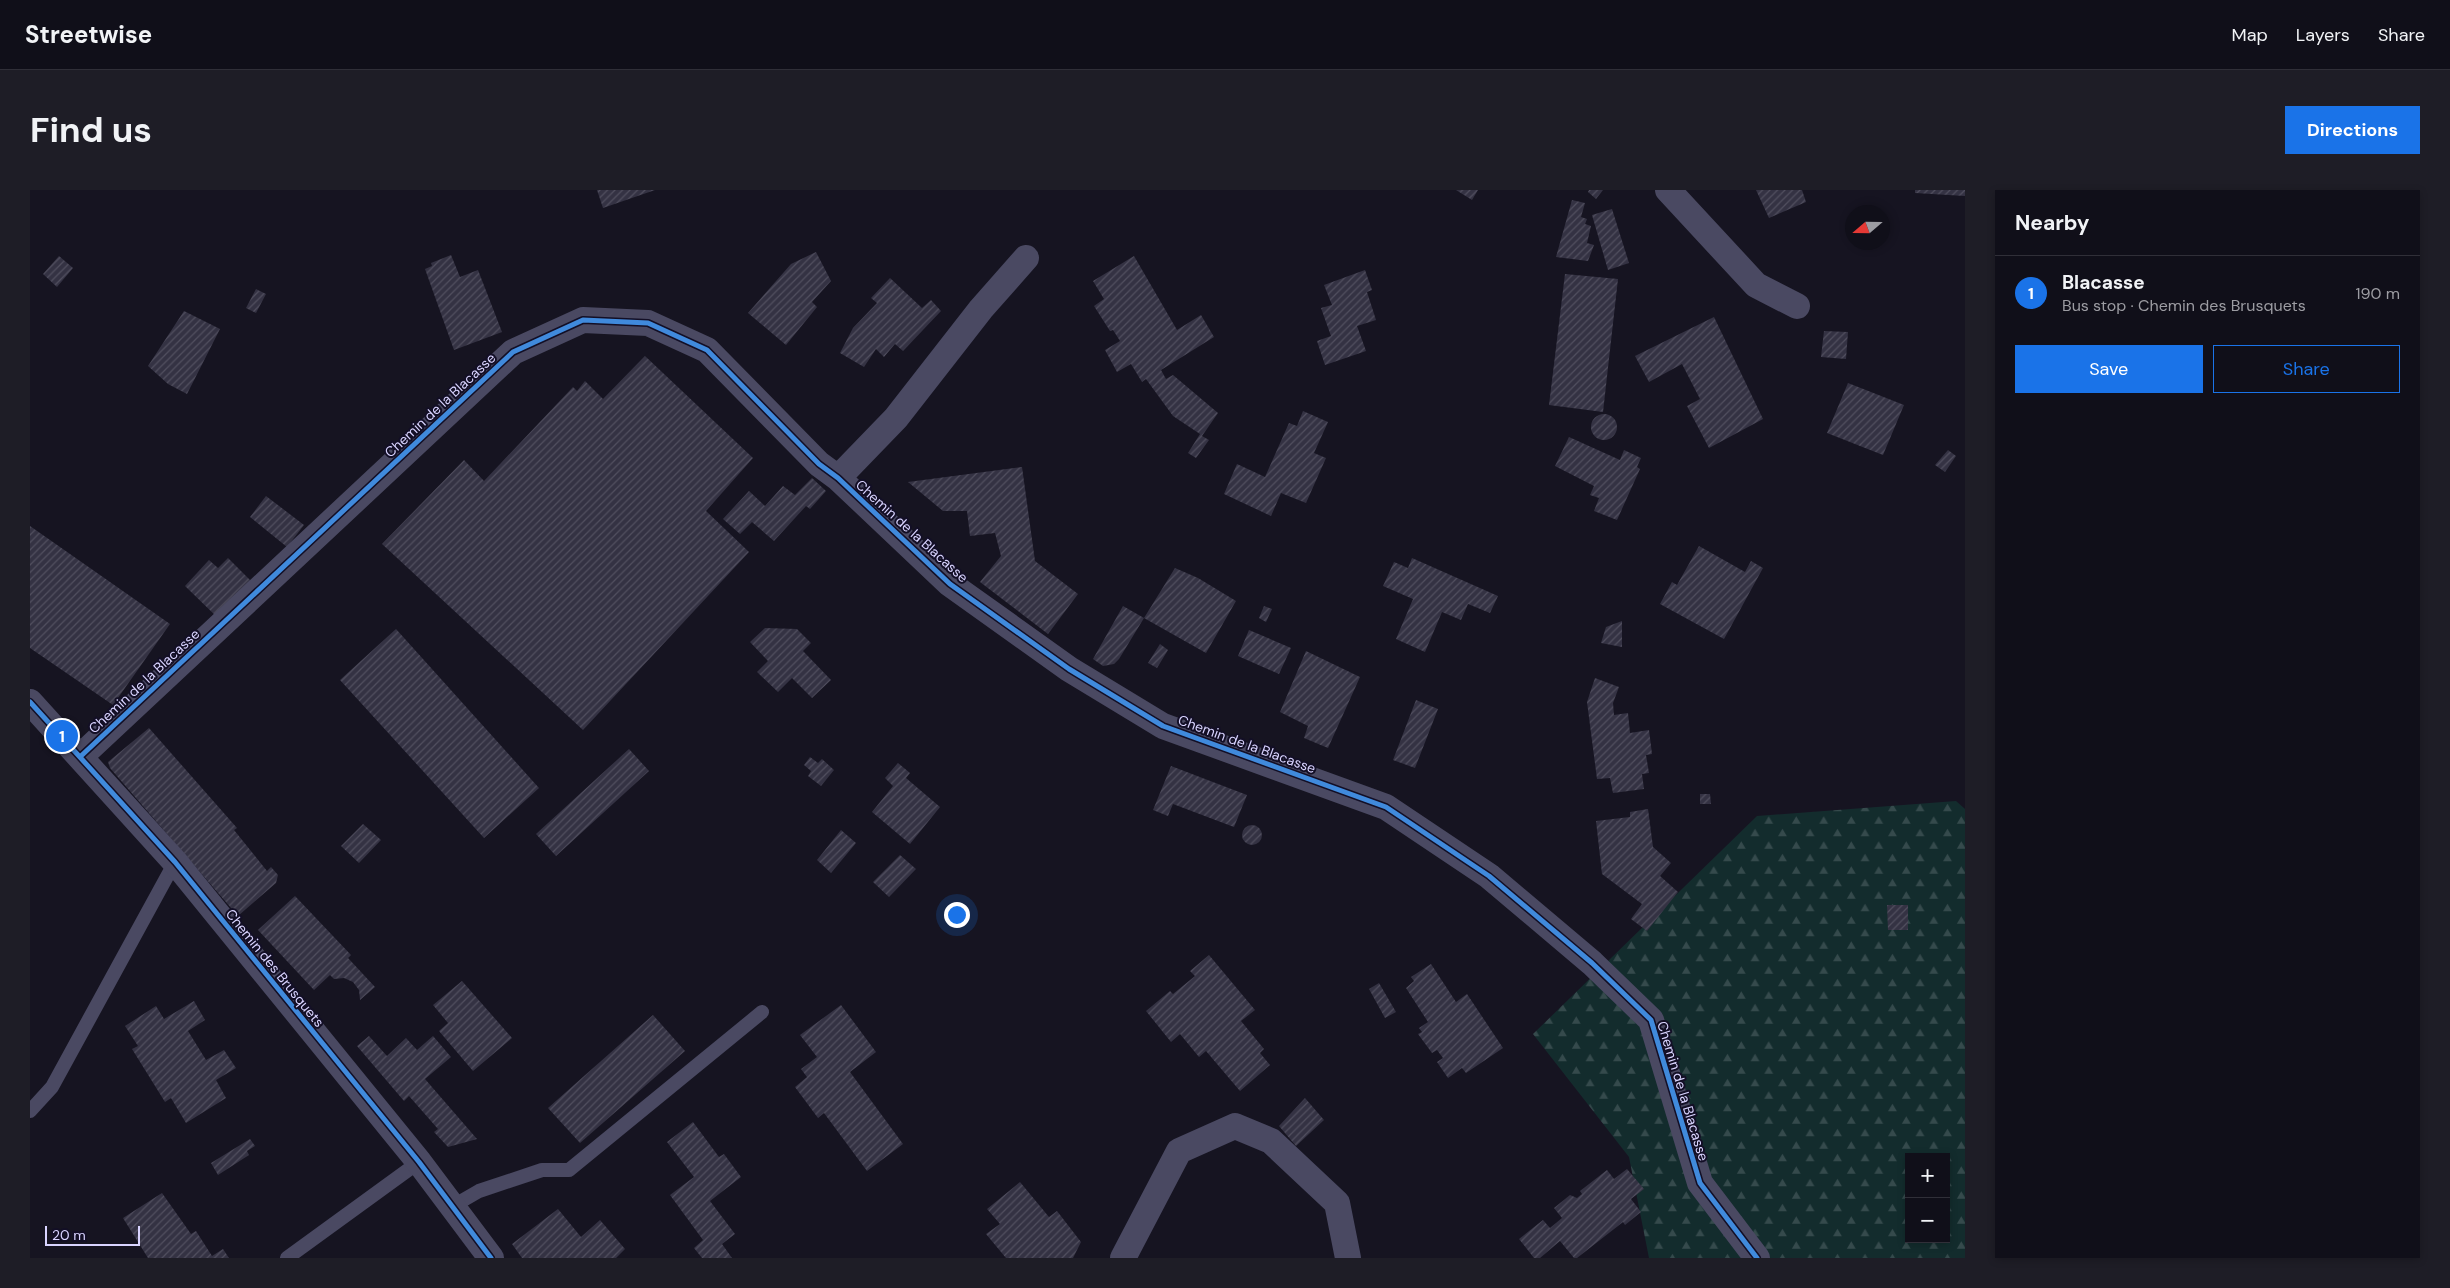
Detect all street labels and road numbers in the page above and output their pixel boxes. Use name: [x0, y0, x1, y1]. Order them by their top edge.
street label: Chemin de la Blacasse: [381, 349, 499, 461]
street label: Chemin de la Blacasse: [852, 476, 972, 586]
street label: Chemin de la Blacasse: [85, 625, 203, 737]
street label: Chemin de la Blacasse: [1176, 711, 1318, 777]
street label: Chemin des Brusquets: [222, 905, 328, 1031]
street label: Chemin de la Blacasse: [1653, 1019, 1713, 1163]

